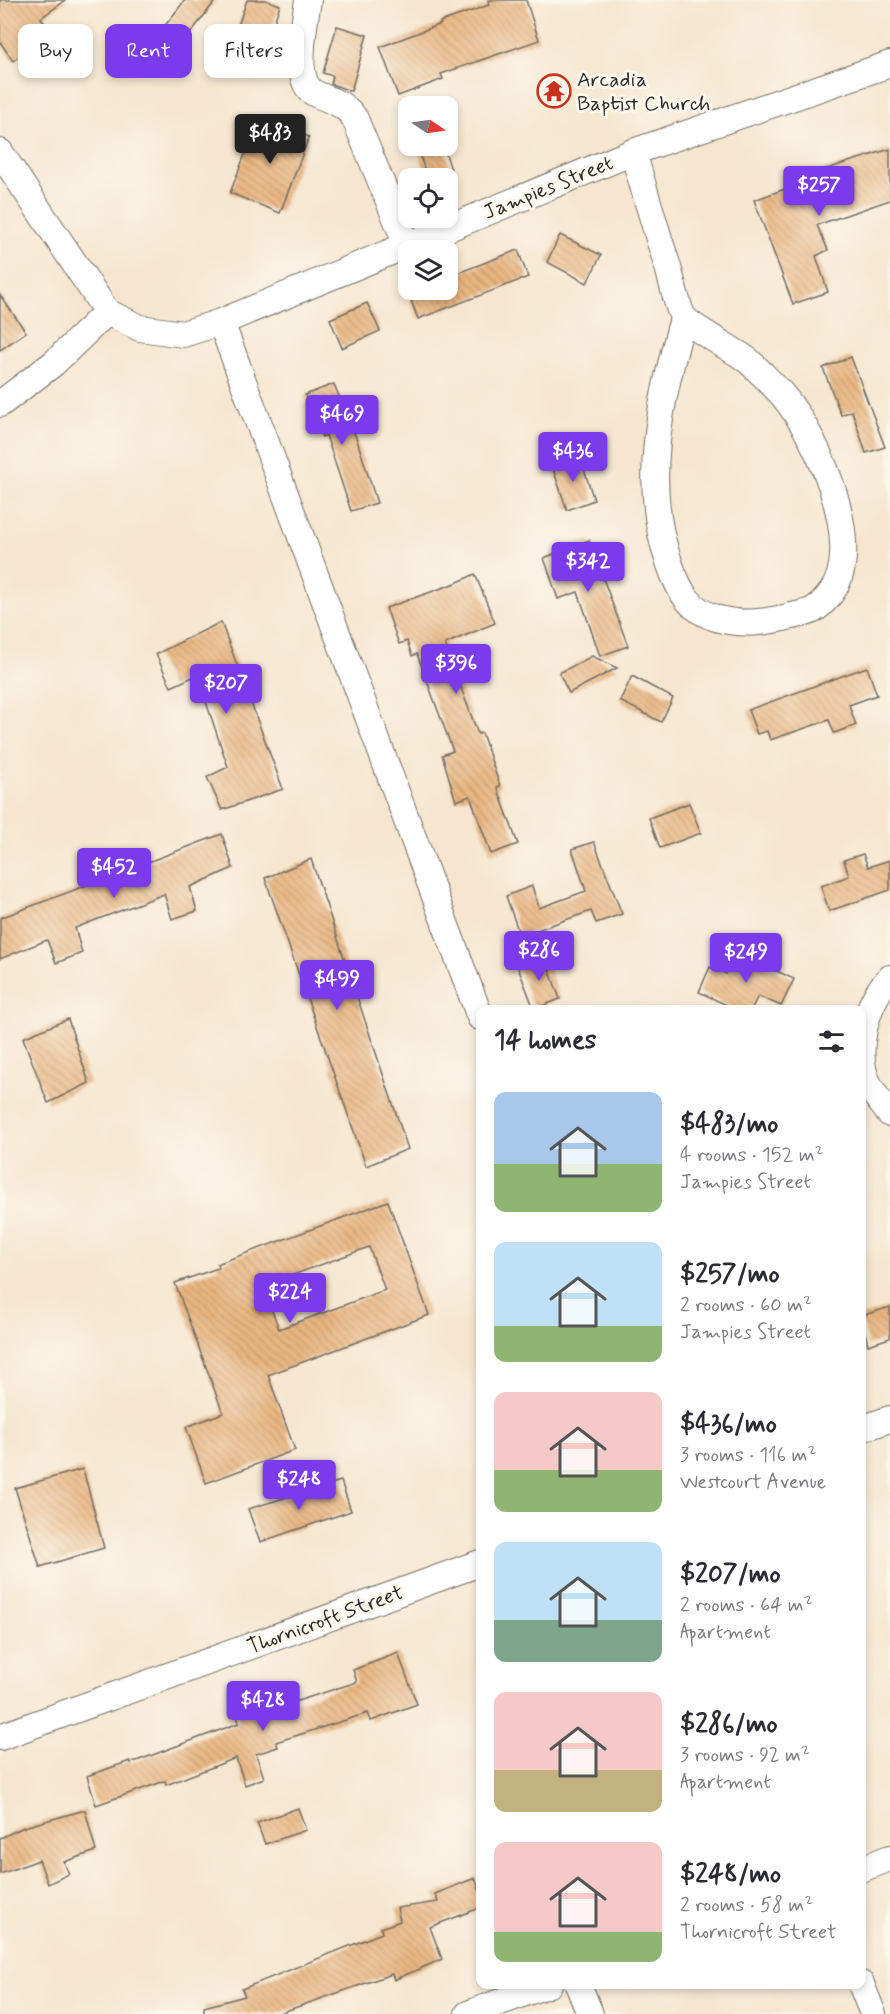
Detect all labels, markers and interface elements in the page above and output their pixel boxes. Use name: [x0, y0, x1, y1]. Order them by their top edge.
chip: Buy: [18, 24, 93, 78]
chip: Rent: [105, 24, 192, 78]
chip: Filters: [204, 24, 304, 78]
place label: Arcadia Baptist Church: [577, 66, 710, 118]
temple icon: Arcadia Baptist Church: [536, 73, 572, 109]
north arrow: [398, 96, 458, 156]
map controls: [398, 96, 458, 300]
pin: $483: [234, 114, 306, 165]
text: $483: [249, 120, 291, 147]
street label: Jampies Street: [479, 149, 618, 227]
pin: $257: [783, 166, 855, 217]
button: locate: [398, 168, 458, 228]
text: $257: [797, 172, 841, 199]
button: layers: [398, 240, 458, 300]
pin: $469: [306, 395, 378, 446]
text: $469: [320, 401, 365, 428]
pin: $436: [537, 432, 609, 483]
text: $436: [552, 438, 594, 465]
pin: $342: [552, 542, 624, 593]
text: $342: [566, 548, 610, 575]
pin: $396: [420, 644, 492, 695]
text: $396: [435, 650, 477, 677]
pin: $207: [190, 664, 262, 715]
text: $207: [204, 670, 248, 697]
pin: $452: [78, 848, 150, 899]
text: $452: [91, 854, 137, 881]
pin: $286: [503, 931, 575, 982]
pin: $249: [710, 933, 782, 984]
text: $286: [518, 937, 560, 964]
text: $249: [724, 939, 768, 966]
pin: $499: [301, 960, 373, 1011]
text: $499: [314, 966, 360, 993]
text: 14 homes: [494, 1024, 596, 1058]
icon: filters: [815, 1025, 848, 1058]
text: $483/mo: [680, 1108, 778, 1142]
icon: home: [542, 1116, 614, 1188]
text: 4 rooms · 152 m²: [680, 1142, 823, 1169]
text: Jampies Street: [680, 1169, 811, 1196]
text: $257/mo: [680, 1258, 780, 1292]
icon: home: [542, 1266, 614, 1338]
pin: $224: [254, 1273, 326, 1324]
text: $224: [268, 1279, 312, 1306]
text: 2 rooms · 60 m²: [680, 1292, 812, 1319]
text: Jampies Street: [680, 1319, 811, 1346]
text: $436/mo: [680, 1408, 777, 1442]
icon: home: [542, 1416, 614, 1488]
text: 3 rooms · 116 m²: [680, 1442, 816, 1469]
pin: $248: [263, 1460, 335, 1511]
text: $248: [277, 1466, 321, 1493]
text: Westcourt Avenue: [680, 1469, 826, 1496]
text: $207/mo: [680, 1558, 781, 1592]
icon: home: [542, 1566, 614, 1638]
street label: Thornicroft Street: [243, 1579, 407, 1661]
text: 2 rooms · 64 m²: [680, 1592, 813, 1619]
text: Apartment: [680, 1619, 771, 1646]
pin: $428: [227, 1681, 299, 1732]
text: $428: [241, 1687, 285, 1714]
text: $286/mo: [680, 1708, 778, 1742]
icon: home: [542, 1716, 614, 1788]
text: 3 rooms · 92 m²: [680, 1742, 810, 1769]
text: Apartment: [680, 1769, 771, 1796]
text: $248/mo: [680, 1858, 781, 1892]
icon: home: [542, 1866, 614, 1938]
text: 2 rooms · 58 m²: [680, 1892, 813, 1919]
text: Thornicroft Street: [680, 1919, 836, 1946]

